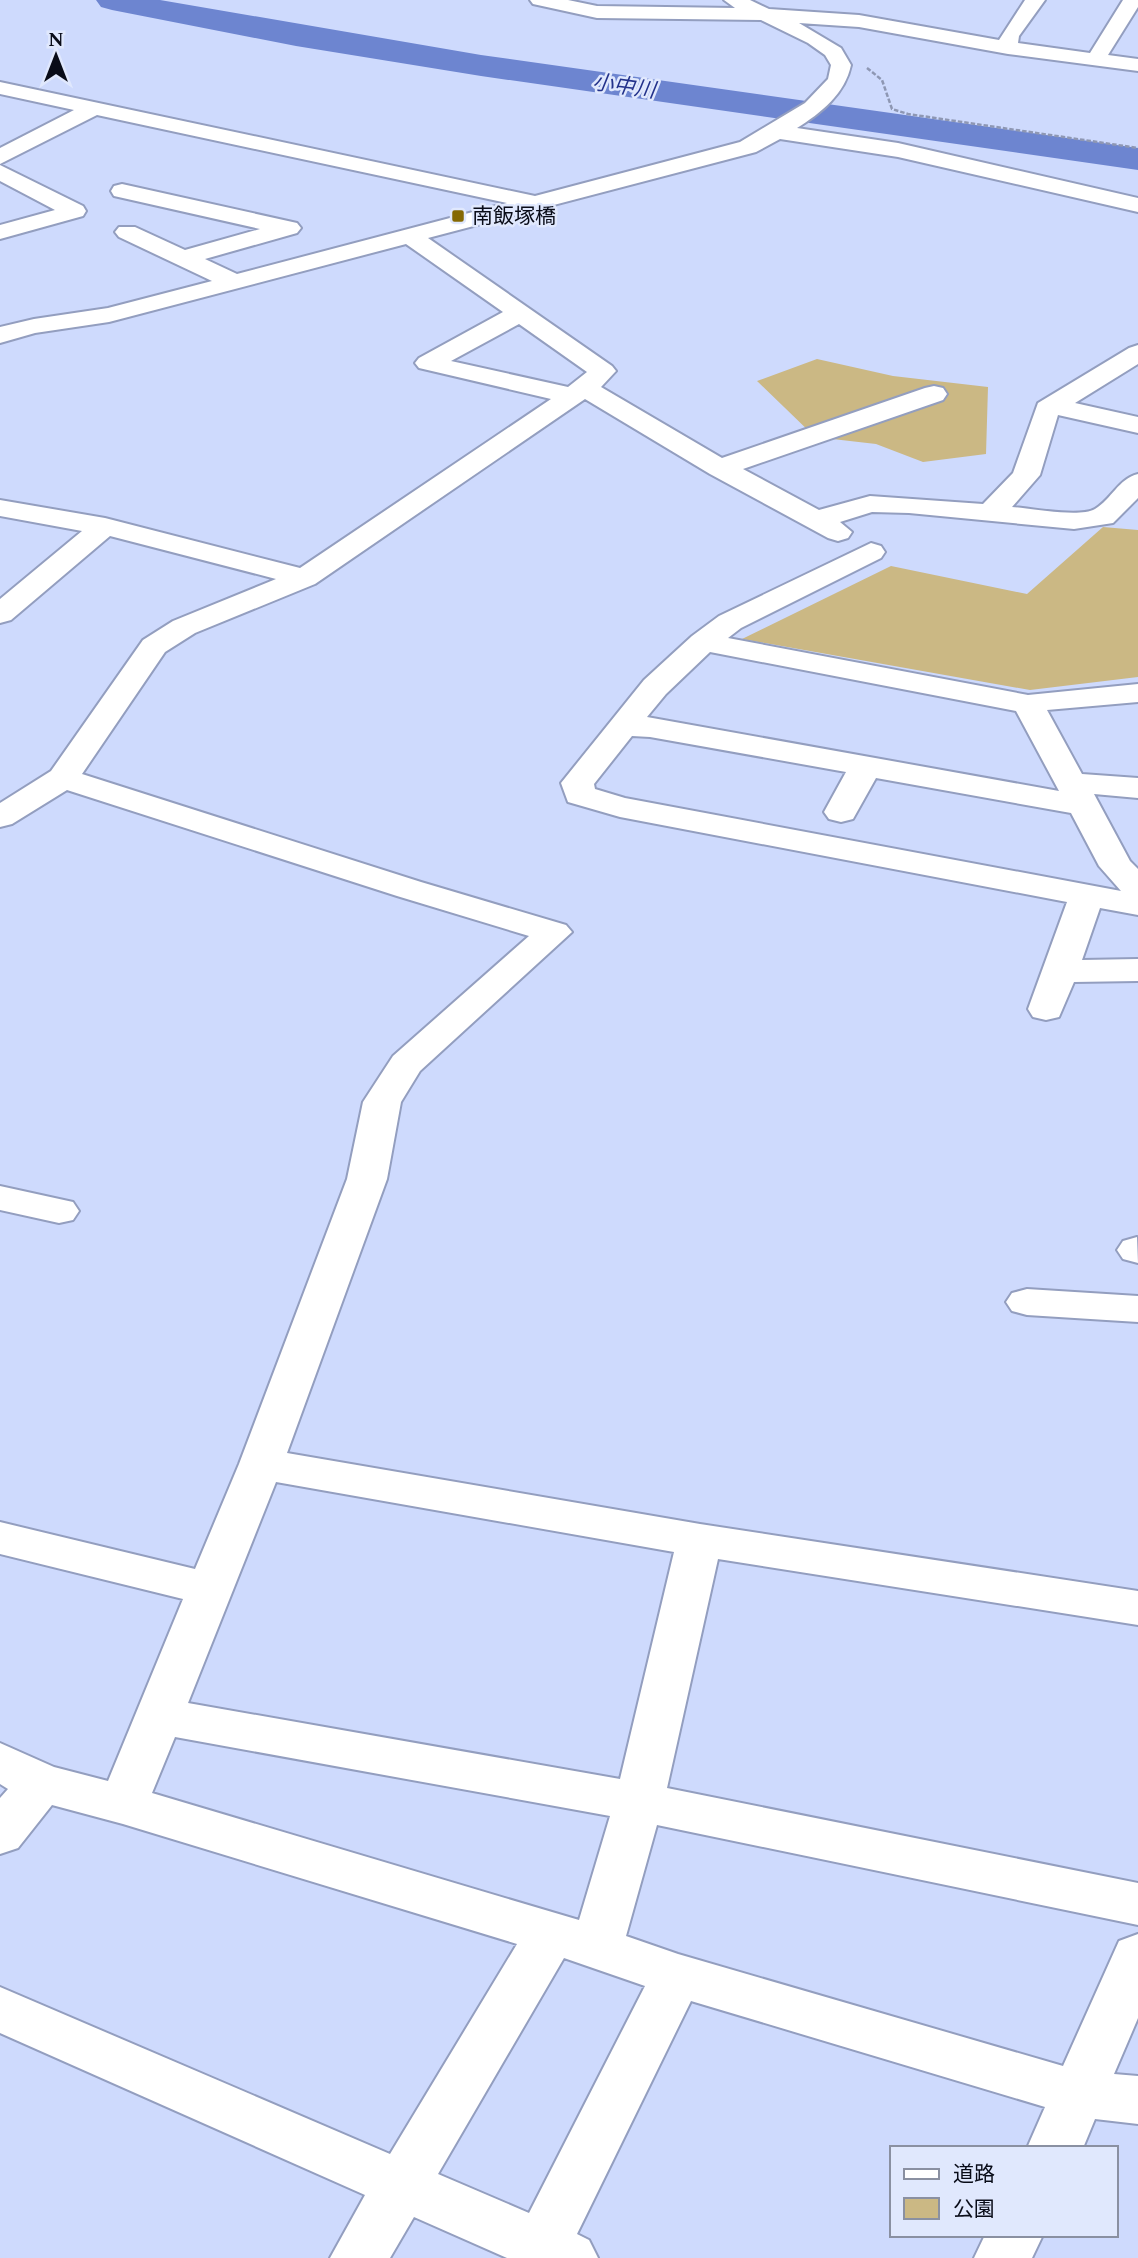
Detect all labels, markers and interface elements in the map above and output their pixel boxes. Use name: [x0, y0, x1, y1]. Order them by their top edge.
north arrow: [21, 21, 91, 91]
text: N: [48, 26, 64, 55]
water label: 小中川: [590, 67, 659, 107]
place label: 南飯塚橋: [472, 201, 556, 233]
marker: 南飯塚橋: [450, 208, 466, 224]
legend: [890, 2146, 1117, 2237]
text: 道路: [953, 2159, 995, 2191]
text: 公園: [953, 2194, 995, 2226]

